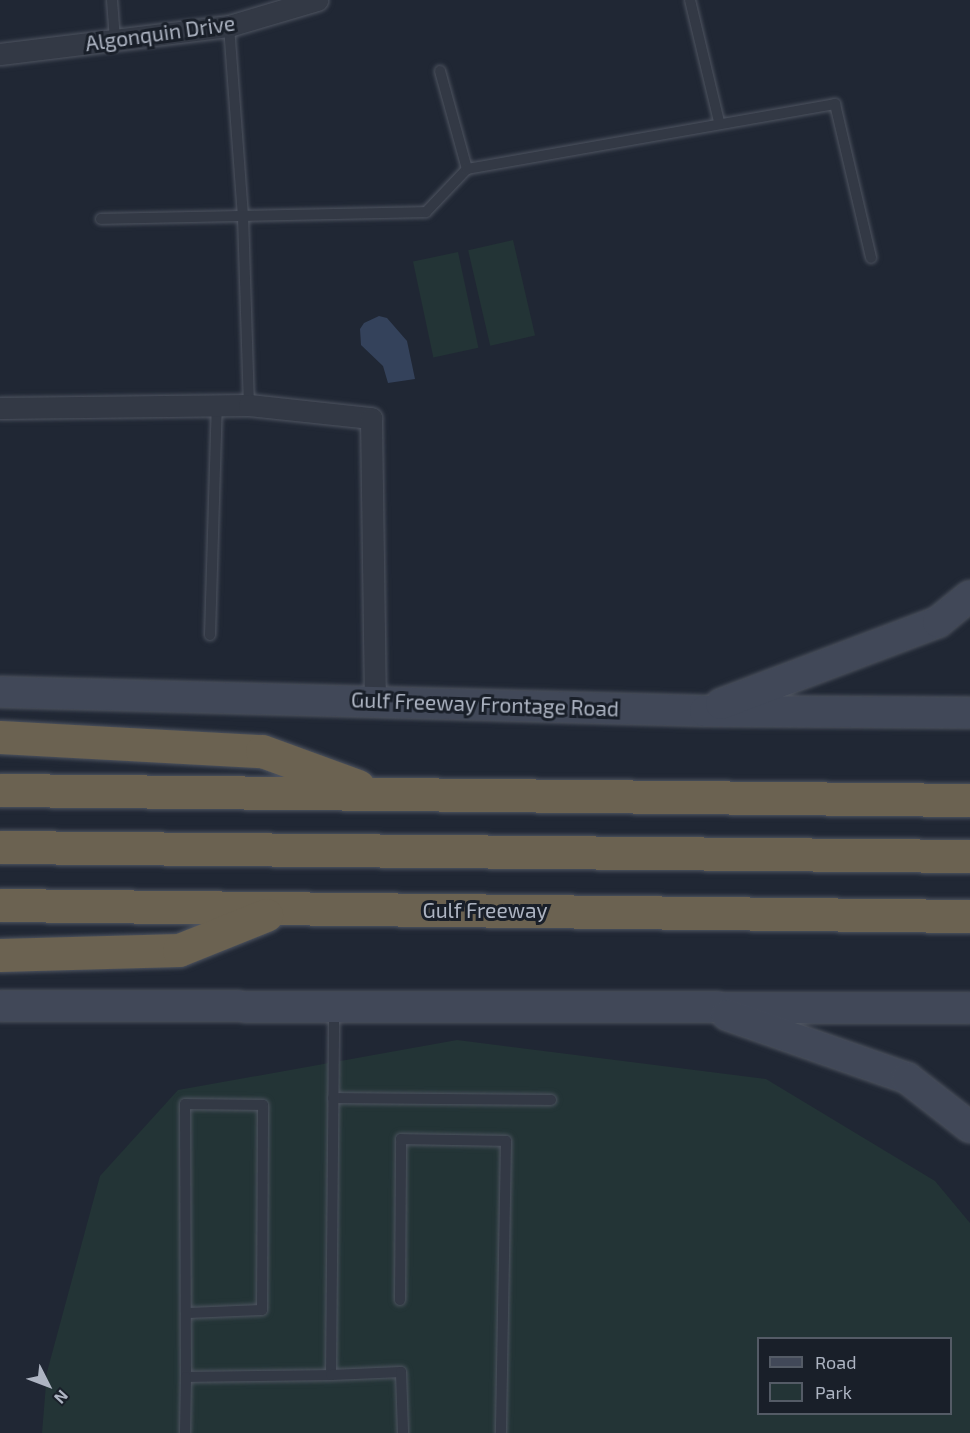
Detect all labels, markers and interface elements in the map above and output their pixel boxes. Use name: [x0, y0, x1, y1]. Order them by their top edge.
street label: Algonquin Drive: [84, 10, 236, 56]
street label: Gulf Freeway Frontage Road: [350, 687, 620, 721]
street label: Gulf Freeway: [422, 897, 548, 923]
legend: [757, 1337, 952, 1415]
text: Road: [815, 1351, 856, 1373]
north arrow: [18, 1355, 78, 1415]
text: Park: [815, 1381, 852, 1403]
text: N: [51, 1387, 73, 1408]

